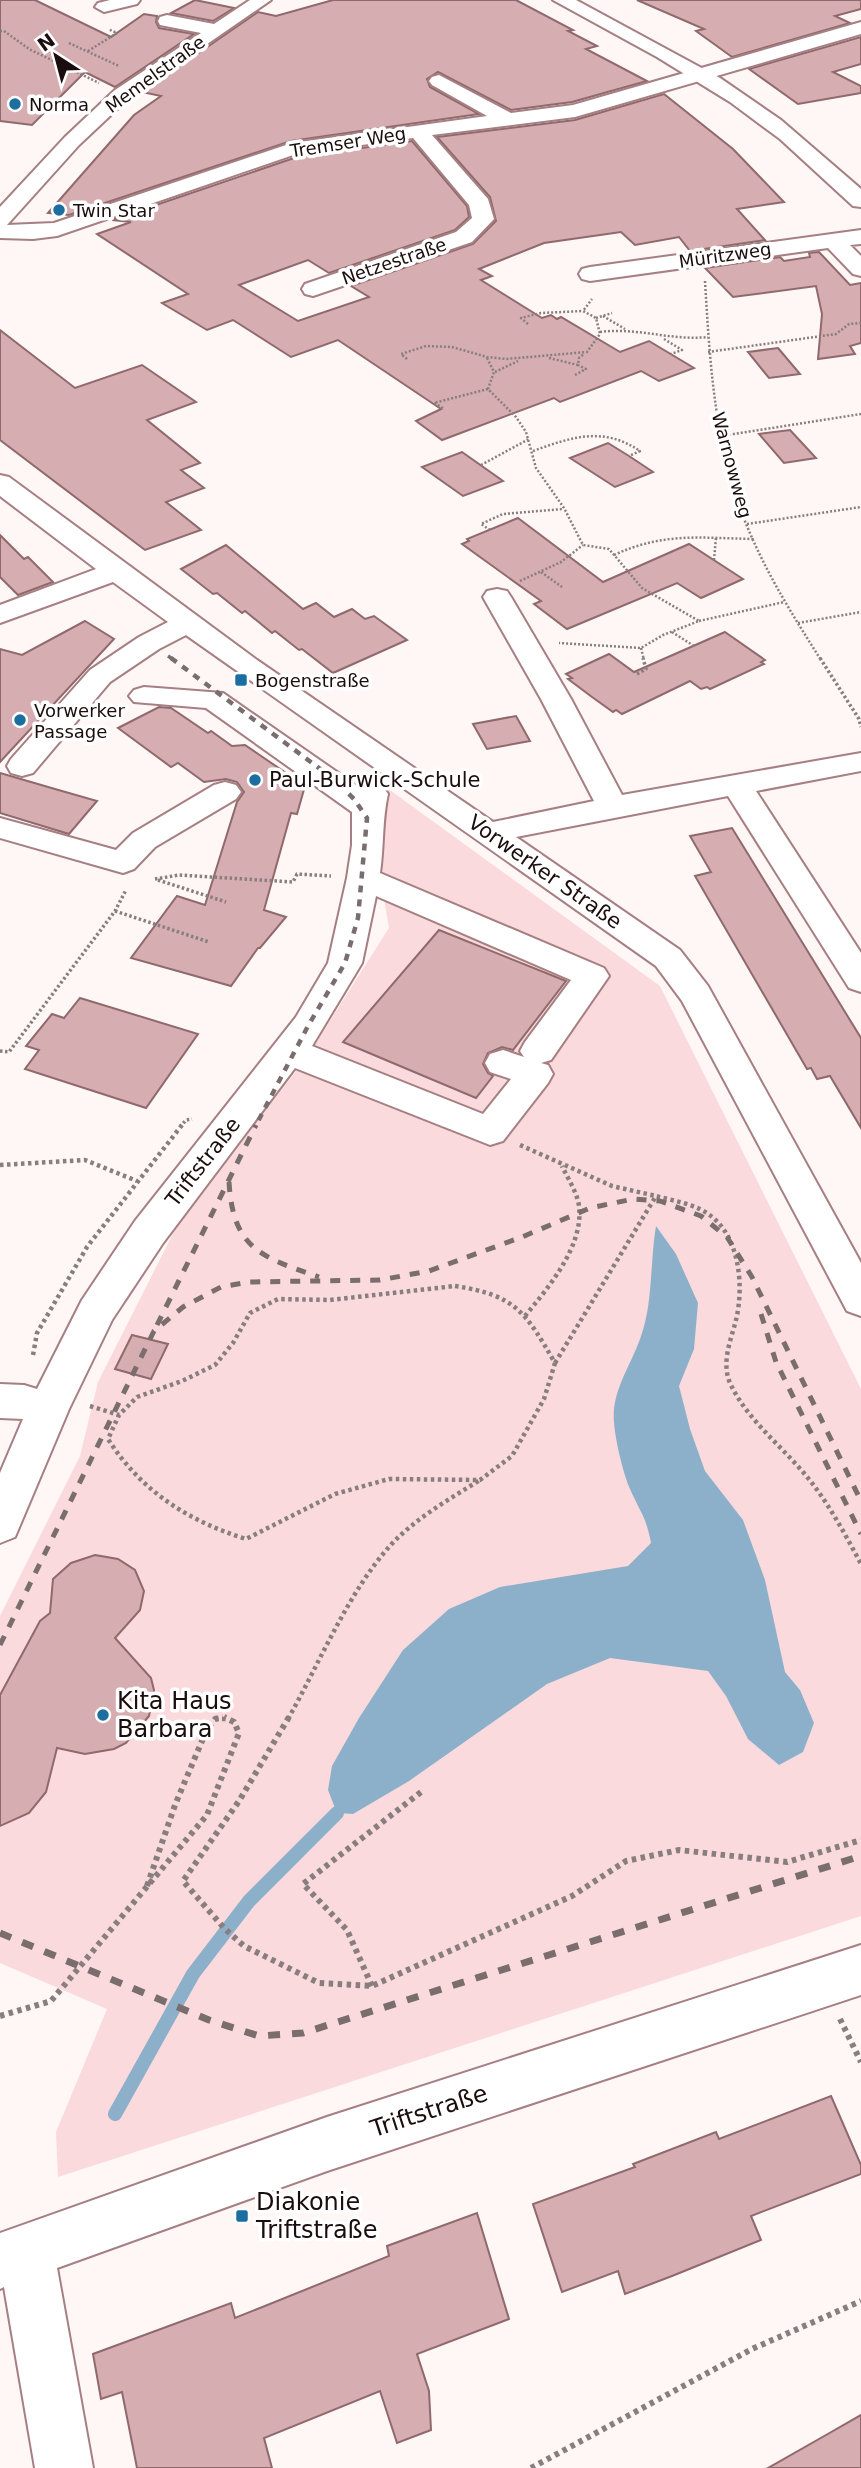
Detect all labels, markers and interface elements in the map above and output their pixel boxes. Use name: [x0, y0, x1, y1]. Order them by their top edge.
north arrow: [21, 21, 91, 91]
text: N: [33, 29, 59, 56]
street label: Memelstraße: [101, 31, 209, 117]
place label: Norma: [29, 94, 89, 115]
marker: Norma: [7, 96, 23, 112]
street label: Tremser Weg: [288, 122, 407, 162]
place label: Twin Star: [72, 200, 155, 221]
marker: Twin Star: [51, 202, 67, 218]
street label: Netzestraße: [339, 233, 449, 289]
street label: Müritzweg: [677, 238, 773, 272]
street label: Warnowweg: [708, 410, 756, 520]
place label: Bogenstraße: [255, 670, 370, 691]
marker: Bogenstraße: [233, 672, 249, 688]
place label: Vorwerker Passage: [34, 700, 125, 742]
marker: Vorwerker Passage: [12, 712, 28, 728]
place label: Paul-Burwick-Schule: [269, 768, 480, 792]
marker: Paul-Burwick-Schule: [247, 772, 263, 788]
street label: Vorwerker Straße: [464, 810, 626, 934]
street label: Triftstraße: [160, 1113, 245, 1212]
place label: Kita Haus Barbara: [117, 1687, 232, 1743]
marker: Kita Haus Barbara: [95, 1707, 111, 1723]
street label: Triftstraße: [366, 2079, 491, 2143]
place label: Diakonie Triftstraße: [255, 2188, 377, 2244]
marker: Diakonie Triftstraße: [234, 2208, 250, 2224]

